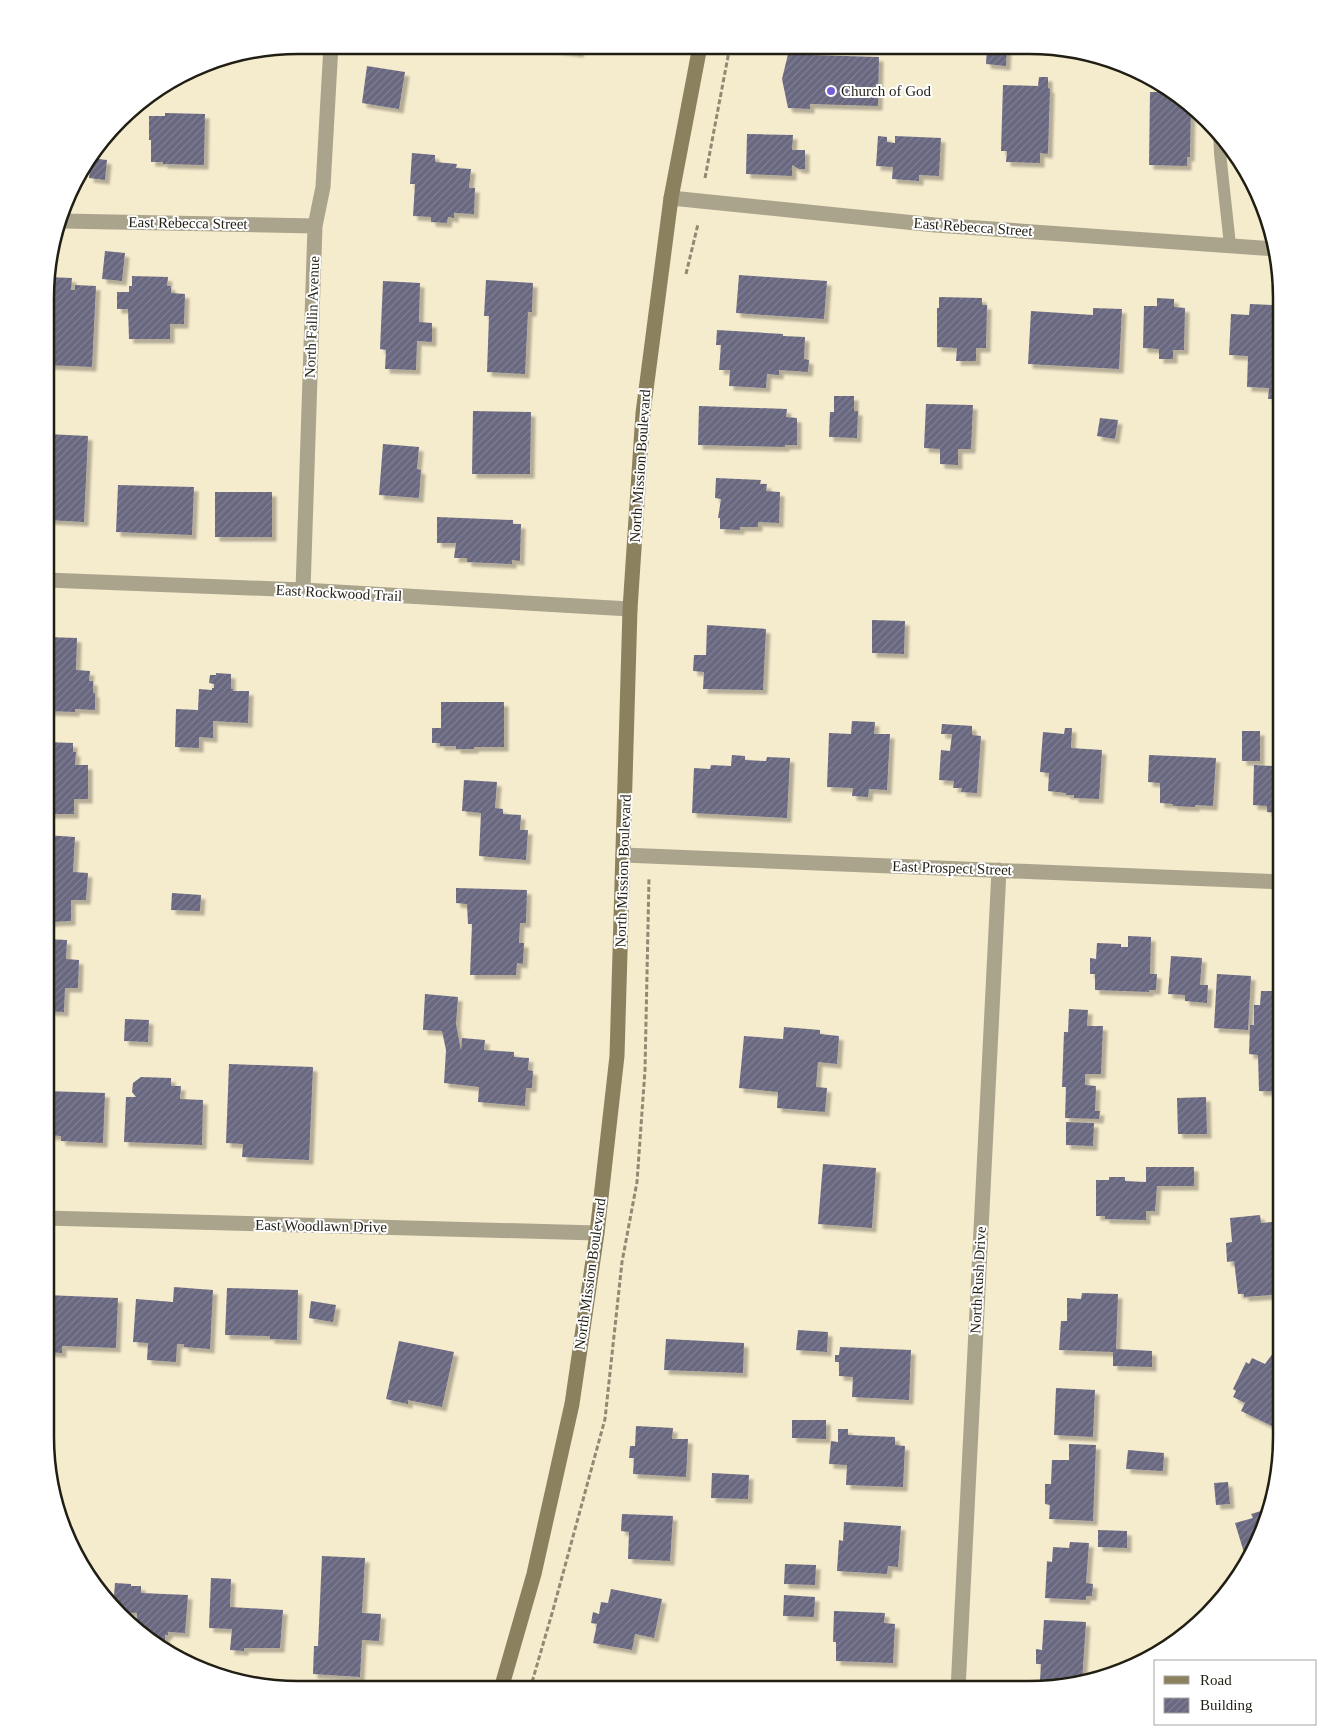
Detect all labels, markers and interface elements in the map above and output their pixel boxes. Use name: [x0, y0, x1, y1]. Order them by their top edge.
place label: Church of God: [841, 83, 931, 99]
marker: Church of God: [825, 85, 837, 97]
street label: East Rebecca Street: [128, 214, 249, 232]
street label: East Rebecca Street: [913, 215, 1034, 239]
street label: North Fallin Avenue: [302, 255, 322, 378]
street label: North Mission Boulevard: [627, 388, 653, 543]
street label: East Rockwood Trail: [275, 582, 403, 604]
street label: North Mission Boulevard: [612, 794, 634, 948]
street label: East Prospect Street: [892, 858, 1013, 878]
street label: North Mission Boulevard: [571, 1196, 609, 1351]
street label: East Woodlawn Drive: [255, 1217, 387, 1235]
street label: North Rush Drive: [967, 1226, 989, 1334]
legend: [1154, 1660, 1317, 1725]
text: Road: [1200, 1672, 1232, 1688]
text: Building: [1200, 1697, 1253, 1713]

